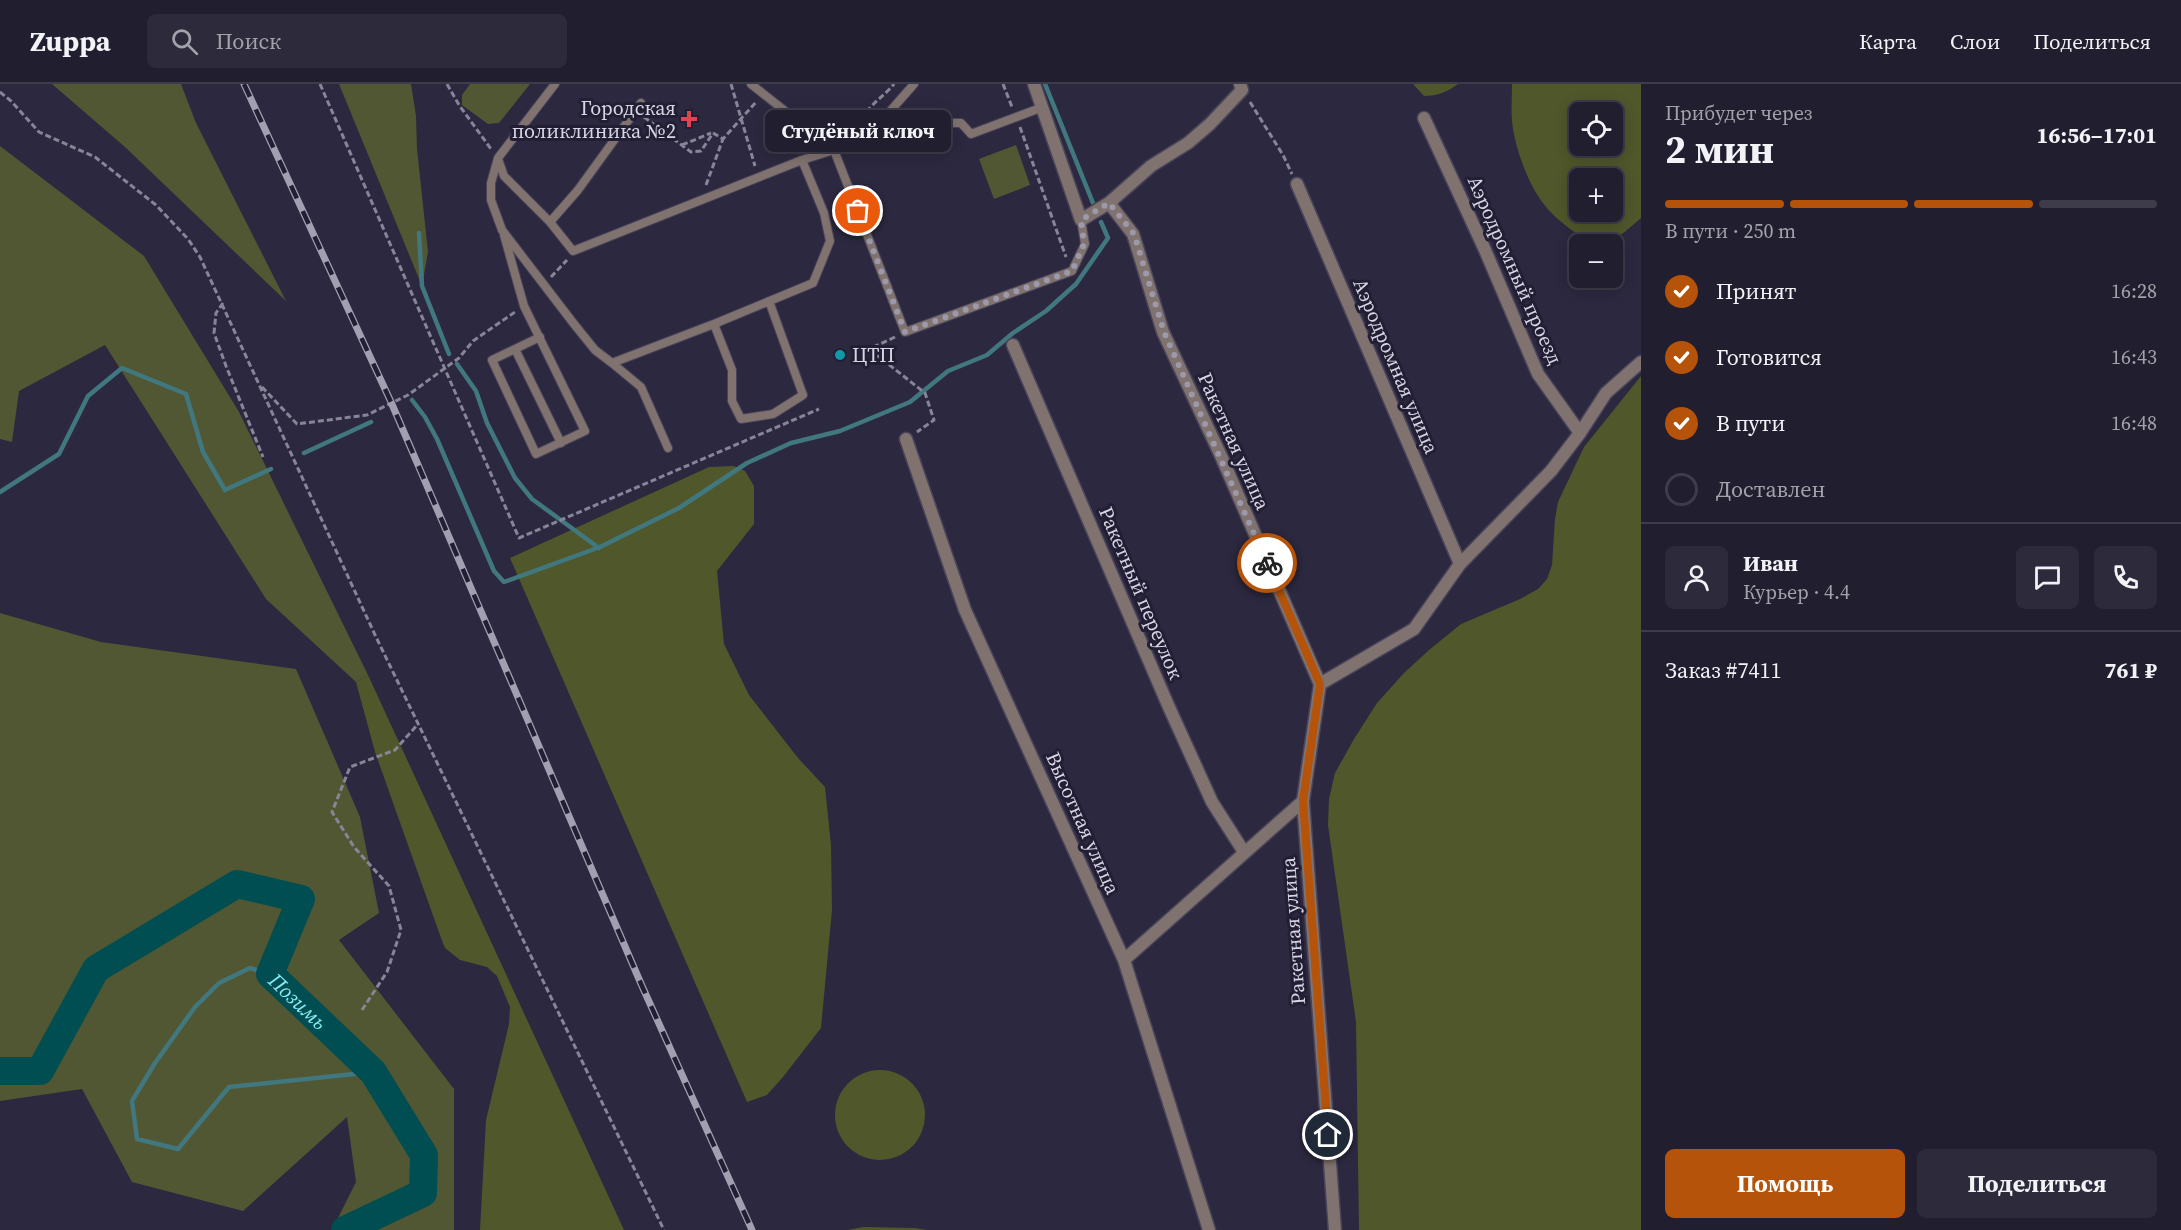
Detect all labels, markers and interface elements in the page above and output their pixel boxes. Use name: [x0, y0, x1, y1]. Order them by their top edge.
search box: [147, 14, 567, 68]
text: Zuppa: [30, 22, 111, 60]
icon: search: [168, 25, 201, 58]
text: Поиск: [216, 26, 281, 56]
text: Карта: [1859, 27, 1917, 56]
text: Слои: [1950, 27, 2000, 56]
text: Поделиться: [2033, 27, 2151, 56]
place label: Городская поликлиника №2: [512, 94, 676, 145]
text: Прибудет через: [1665, 99, 1812, 127]
map controls: [1569, 102, 1623, 288]
button: locate: [1569, 102, 1623, 156]
callout: Студёный ключ: [765, 109, 951, 151]
marker: Городская поликлиника №2: [680, 110, 698, 128]
text: Студёный ключ: [781, 117, 935, 145]
text: 16:56–17:01: [2037, 120, 2157, 150]
text: 2 мин: [1665, 123, 1774, 176]
button: +: [1569, 168, 1623, 222]
street label: Аэродромный проезд: [1461, 171, 1569, 369]
pin: [832, 185, 883, 236]
icon: bag: [841, 194, 874, 227]
text: В пути · 250 m: [1665, 217, 1796, 245]
button: −: [1569, 234, 1623, 288]
street label: Аэродромная улица: [1346, 274, 1446, 459]
icon: check: [1665, 275, 1698, 308]
text: Принят: [1716, 276, 1796, 306]
text: 16:28: [2111, 277, 2157, 305]
place label: ЦТП: [852, 341, 895, 369]
icon: check: [1665, 341, 1698, 374]
text: Готовится: [1716, 342, 1822, 372]
text: 16:43: [2111, 343, 2157, 371]
marker: ЦТП: [833, 348, 847, 362]
street label: Ракетная улица: [1191, 368, 1277, 515]
icon: check: [1665, 407, 1698, 440]
text: В пути: [1716, 408, 1785, 438]
text: 16:48: [2111, 409, 2157, 437]
text: Доставлен: [1716, 474, 1826, 504]
street label: Ракетный переулок: [1092, 502, 1190, 684]
courier: [1237, 533, 1297, 593]
button: person: [1665, 546, 1728, 609]
button: chat: [2016, 546, 2079, 609]
button: phone: [2094, 546, 2157, 609]
icon: bike: [1251, 547, 1284, 580]
text: Иван: [1743, 548, 1798, 578]
text: Курьер · 4.4: [1743, 578, 1850, 606]
text: Заказ #7411: [1665, 655, 1781, 685]
text: 761 ₽: [2105, 655, 2157, 685]
street label: Высотная улица: [1039, 747, 1127, 899]
street label: Ракетная улица: [1274, 856, 1312, 1006]
water label: Позимь: [262, 965, 334, 1036]
pin: [1302, 1109, 1353, 1160]
icon: home: [1311, 1118, 1344, 1151]
button: Помощь: [1665, 1149, 1905, 1218]
button: Поделиться: [1917, 1149, 2157, 1218]

